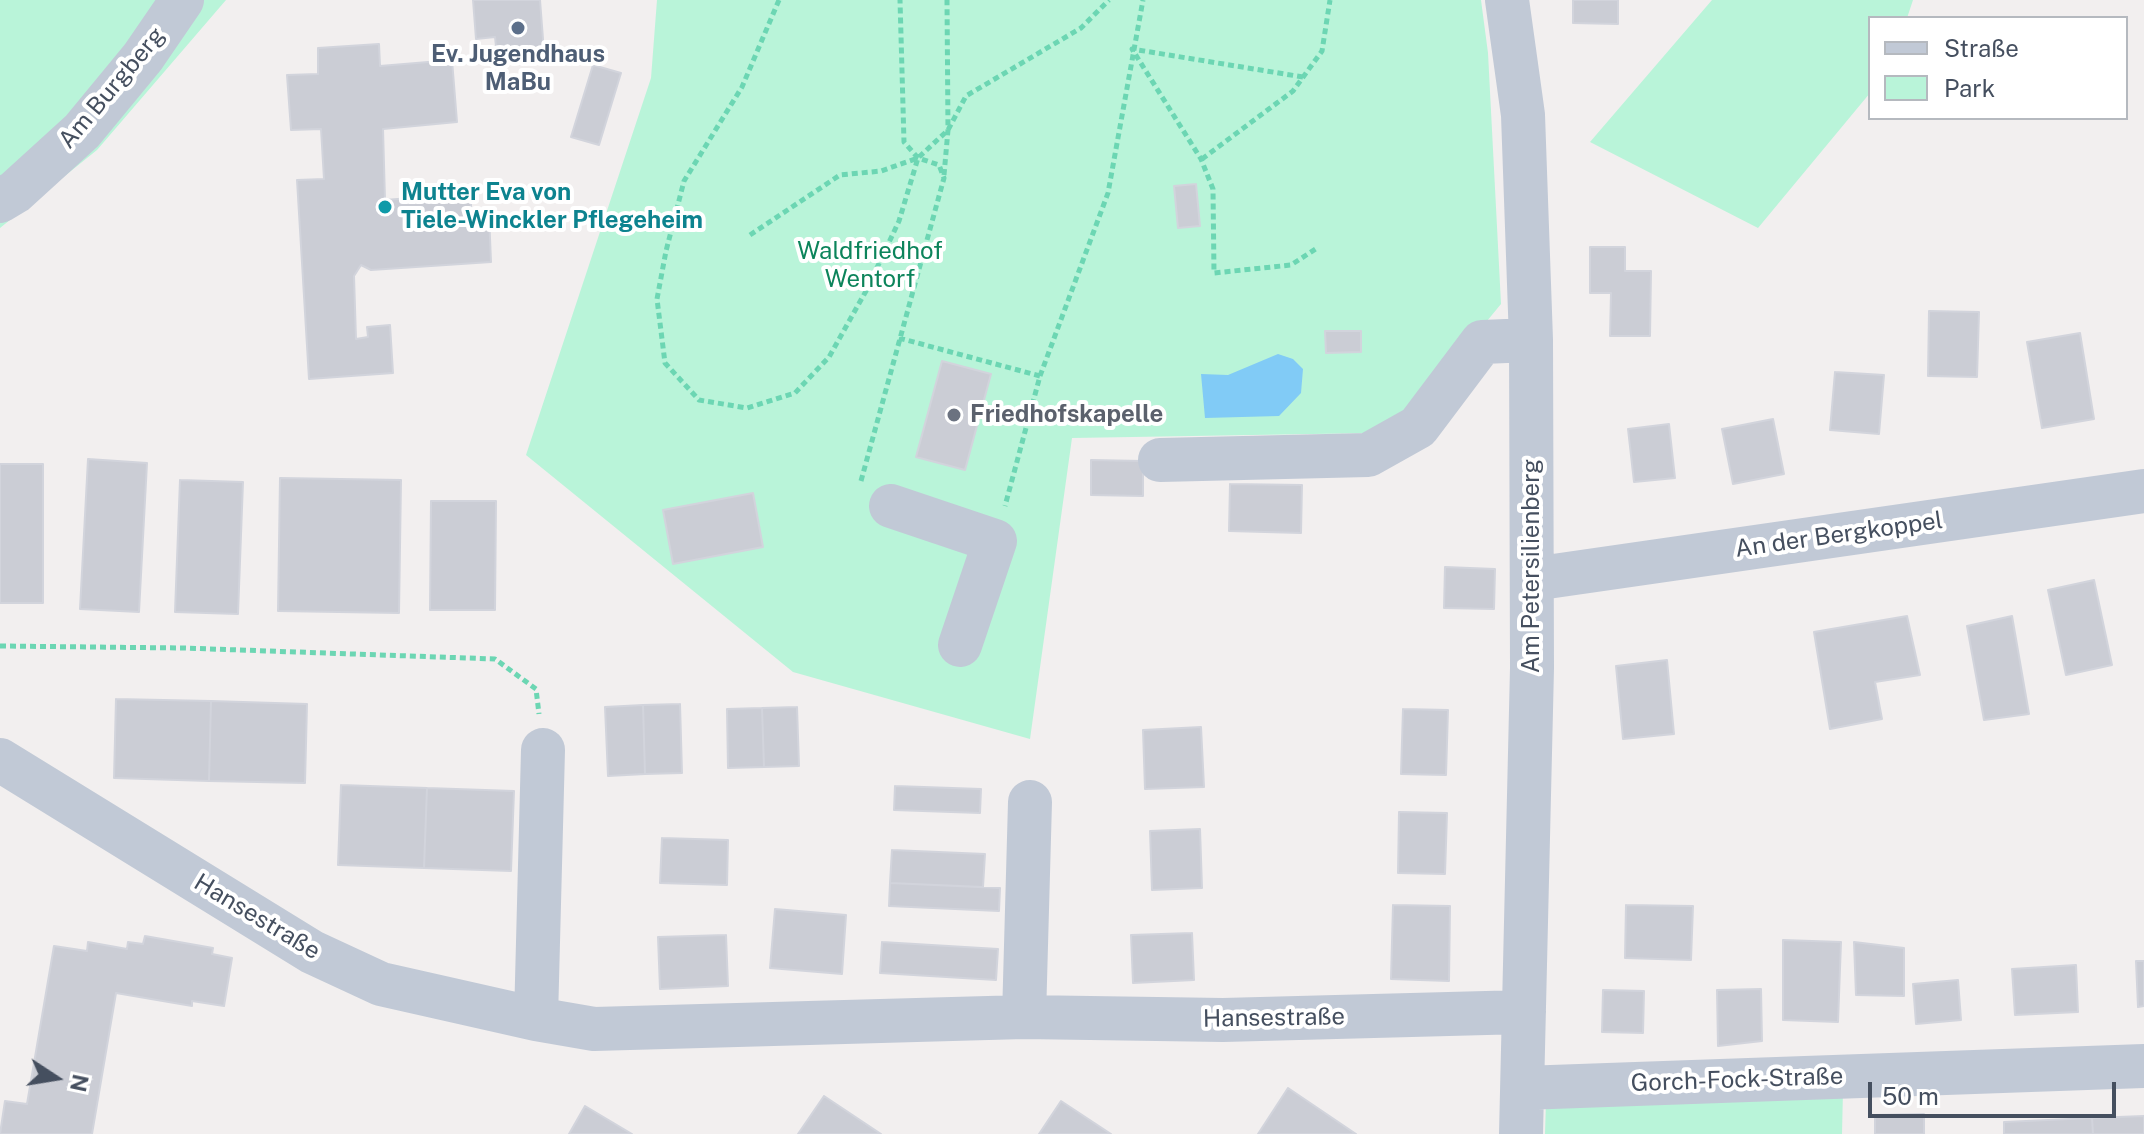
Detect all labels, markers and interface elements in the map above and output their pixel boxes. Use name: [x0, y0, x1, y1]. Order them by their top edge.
legend: [1868, 16, 2128, 120]
marker: Ev. Jugendhaus MaBu: [509, 19, 527, 37]
street label: Am Burgberg: [53, 21, 171, 155]
text: Straße: [1944, 34, 2019, 62]
place label: Ev. Jugendhaus MaBu: [431, 41, 605, 97]
text: Park: [1944, 74, 1995, 102]
place label: Mutter Eva von Tiele-Winckler Pflegeheim: [401, 179, 703, 235]
marker: Mutter Eva von Tiele-Winckler Pflegeheim: [376, 198, 394, 216]
park label: Waldfriedhof Wentorf: [797, 238, 943, 294]
place label: Friedhofskapelle: [970, 401, 1163, 429]
marker: Friedhofskapelle: [945, 406, 963, 424]
street label: Am Petersilienberg: [1518, 459, 1546, 673]
street label: An der Bergkoppel: [1733, 506, 1945, 564]
street label: Hansestraße: [189, 868, 325, 966]
street label: Hansestraße: [1203, 1002, 1345, 1034]
north arrow: [16, 1038, 96, 1118]
street label: Gorch-Fock-Straße: [1630, 1062, 1844, 1098]
scale bar: [1872, 1066, 2120, 1116]
text: N: [65, 1072, 94, 1094]
text: 50 m: [1882, 1082, 1939, 1110]

